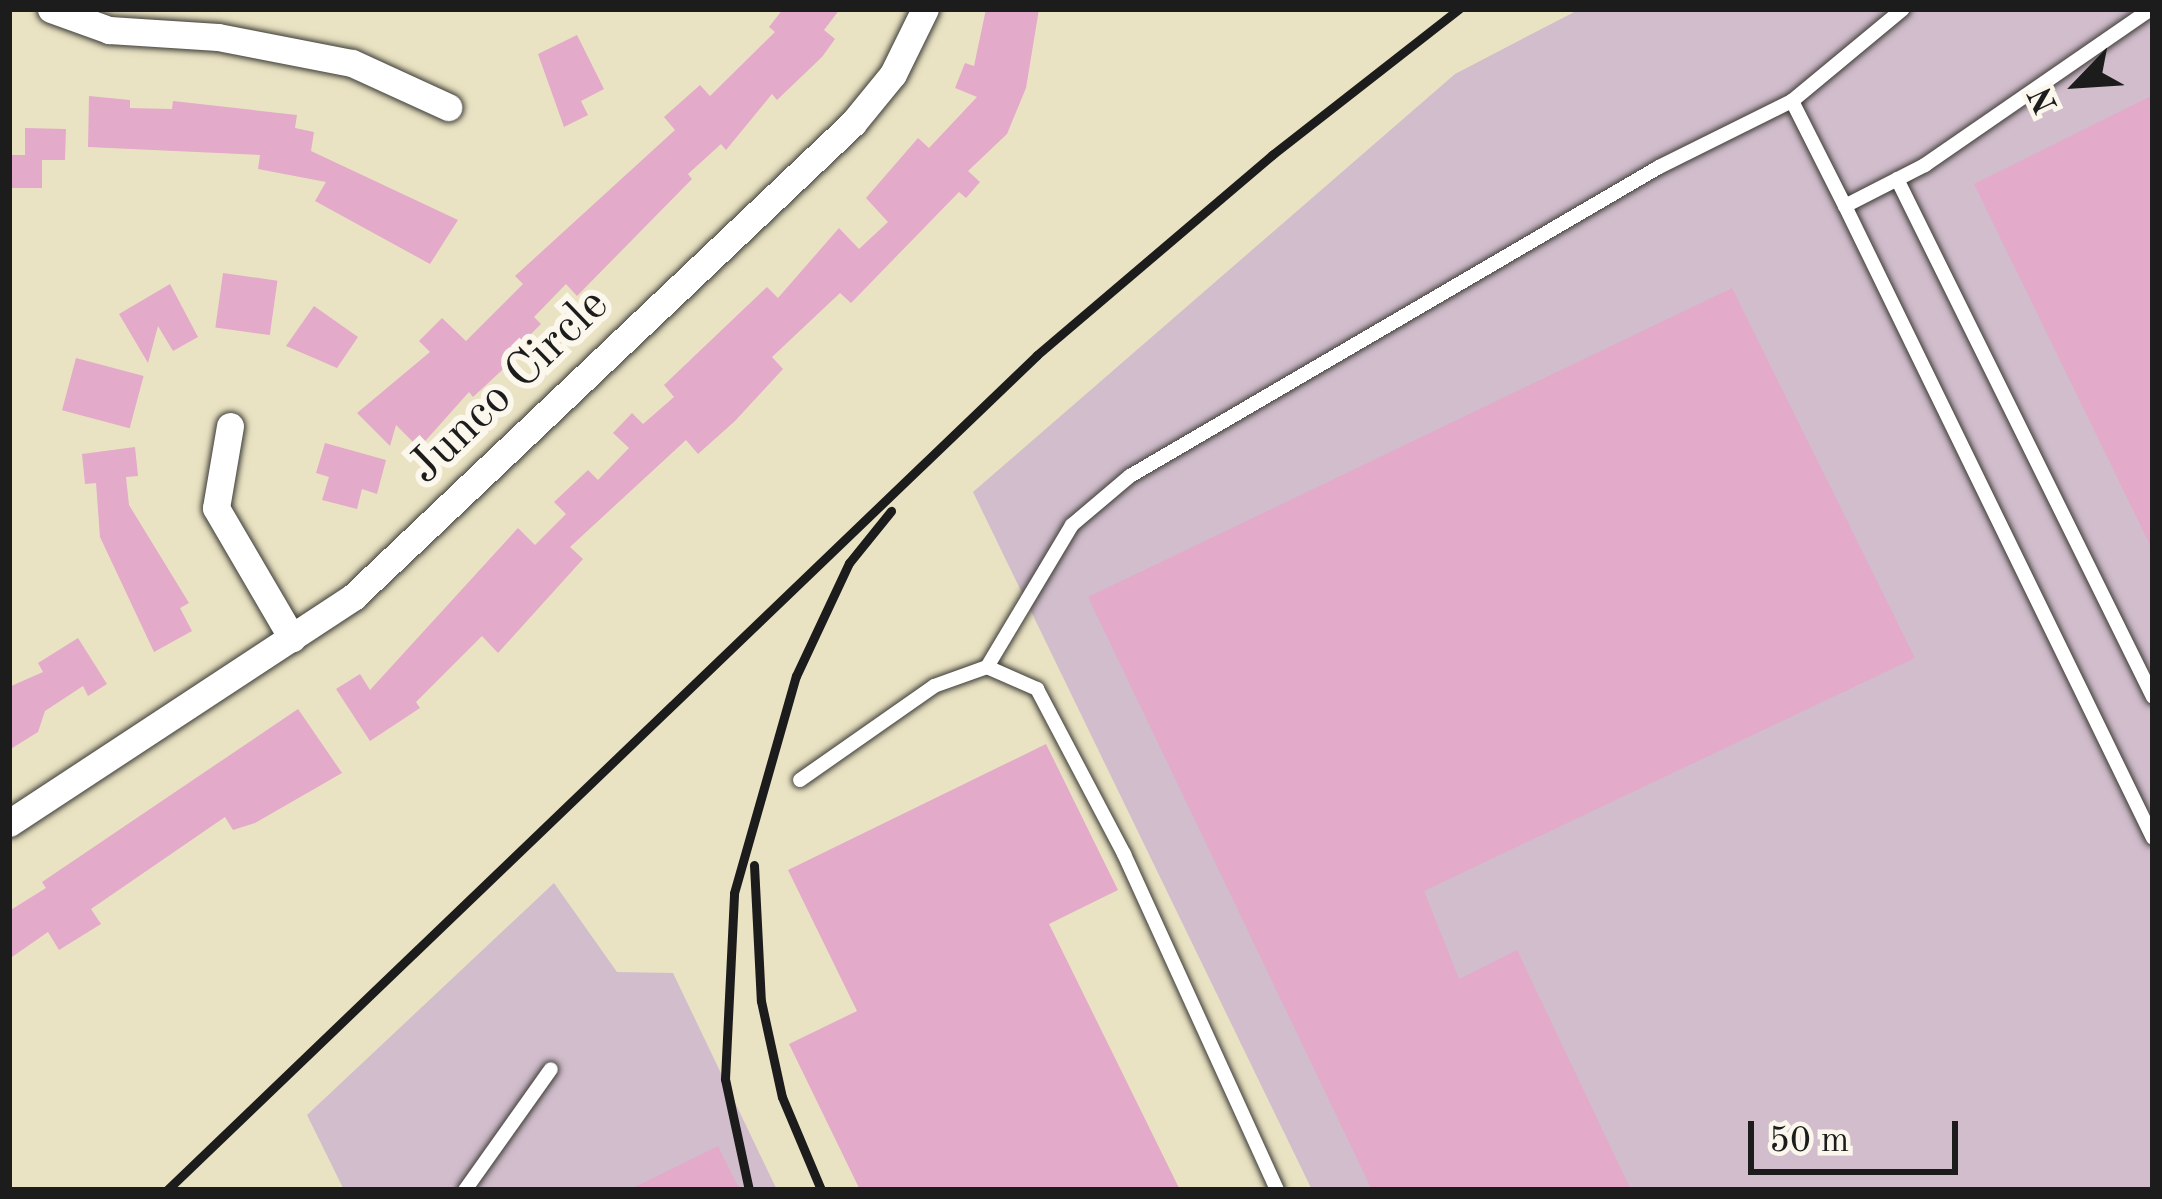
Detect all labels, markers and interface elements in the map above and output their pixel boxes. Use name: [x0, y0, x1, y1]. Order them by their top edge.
north arrow: [2018, 24, 2138, 144]
text: N: [2025, 81, 2065, 118]
street label: Junco Circle: [397, 277, 621, 497]
scale bar: [1754, 1097, 1964, 1171]
text: 50 m: [1769, 1124, 1849, 1160]

